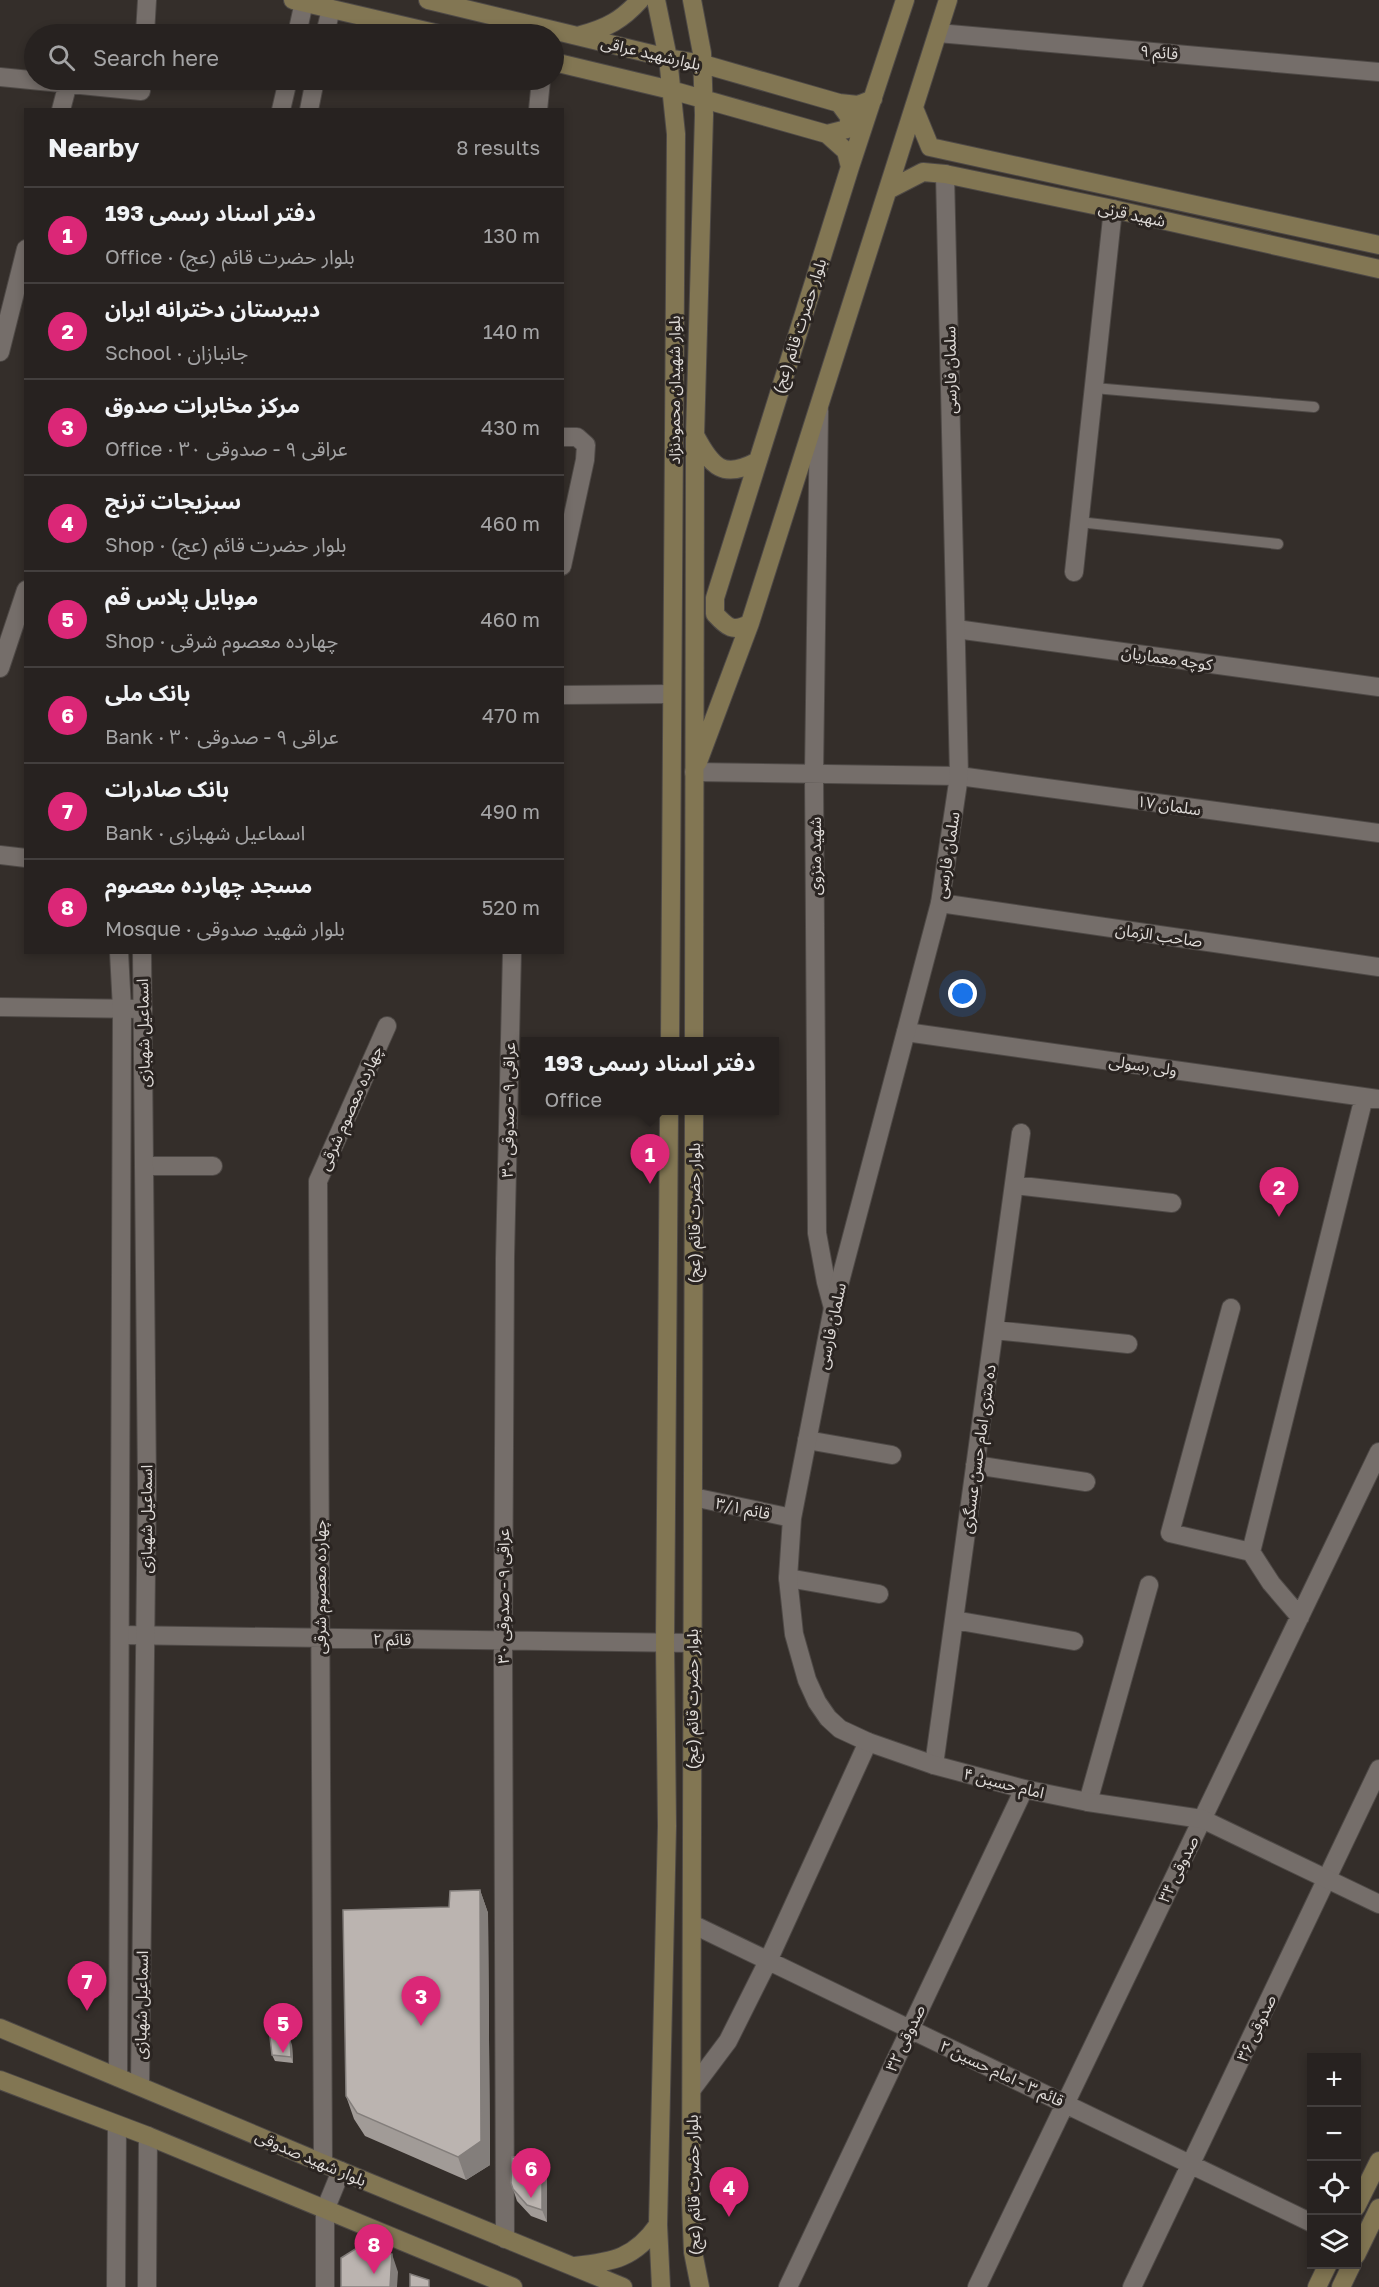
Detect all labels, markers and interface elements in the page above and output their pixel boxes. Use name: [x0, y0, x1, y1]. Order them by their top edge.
search box: [24, 24, 564, 90]
street label: بلوارشهید عراقی: [599, 32, 703, 74]
street label: قائم ۹: [1139, 40, 1179, 67]
icon: search: [45, 41, 78, 74]
text: Search here: [93, 44, 219, 71]
text: Nearby: [48, 132, 139, 163]
text: 8 results: [456, 135, 540, 159]
street label: شهید قرنی: [1097, 197, 1167, 231]
text: دفتر اسناد رسمی 193: [105, 199, 316, 226]
text: 1: [62, 223, 73, 247]
text: 130 m: [484, 223, 540, 247]
text: Office · بلوار حضرت قائم (عج): [105, 244, 355, 268]
street label: بلوار حضرت قائم (عج): [768, 256, 833, 397]
text: دبیرستان دخترانه ایران: [105, 295, 320, 322]
street label: بلوار شهیدان محمودنژاد: [664, 316, 684, 464]
text: 2: [61, 319, 74, 343]
text: 140 m: [483, 319, 540, 343]
street label: سلمان فارسی: [939, 326, 961, 414]
text: School · جانبازان: [105, 340, 248, 364]
text: مرکز مخابرات صدوق: [105, 391, 300, 418]
text: 3: [61, 415, 74, 439]
text: 430 m: [481, 415, 540, 439]
text: Office · عراقی ۹ - صدوقی ۳۰: [105, 436, 348, 460]
text: سبزیجات ترنج: [105, 487, 241, 514]
text: 4: [61, 511, 74, 535]
text: 460 m: [481, 511, 540, 535]
text: Shop · بلوار حضرت قائم (عج): [105, 532, 347, 556]
text: موبایل پلاس قم: [105, 583, 258, 610]
text: 5: [61, 607, 74, 631]
text: 460 m: [481, 607, 540, 631]
text: Shop · چهارده معصوم شرقی: [105, 628, 338, 652]
street label: کوچه معماریان: [1120, 642, 1214, 675]
text: بانک ملی: [105, 679, 190, 706]
text: 6: [61, 703, 74, 727]
text: 470 m: [482, 703, 540, 727]
text: Bank · عراقی ۹ - صدوقی ۳۰: [105, 724, 338, 748]
text: بانک صادرات: [105, 775, 229, 802]
street label: سلمان ۱۷: [1136, 791, 1202, 819]
text: 7: [62, 799, 73, 823]
text: 490 m: [481, 799, 540, 823]
street label: سلمان فارسی: [930, 810, 964, 900]
street label: شهید منزوی: [805, 817, 825, 895]
text: Bank · اسماعیل شهبازی: [105, 820, 305, 844]
text: مسجد چهارده معصوم: [105, 871, 312, 898]
text: 8: [61, 895, 74, 919]
text: 520 m: [482, 895, 540, 919]
text: Mosque · بلوار شهید صدوقی: [105, 916, 345, 940]
street label: صاحب الزمان: [1114, 919, 1204, 951]
street label: اسماعیل شهبازی: [132, 978, 154, 1088]
your location: [948, 979, 977, 1008]
popup: [521, 1037, 779, 1115]
street label: عراقی ۹ - صدوقی ۳۰: [497, 1042, 519, 1178]
street label: چهارده معصوم شرقی: [314, 1043, 389, 1175]
text: دفتر اسناد رسمی 193: [545, 1049, 755, 1076]
street label: ولی رسولی: [1108, 1050, 1178, 1080]
text: Office: [545, 1087, 602, 1111]
pin: 1: [630, 1134, 670, 1184]
street label: بلوار حضرت قائم (عج): [684, 1143, 707, 1283]
pin: 2: [1260, 1168, 1298, 1217]
street label: سلمان فارسی: [812, 1281, 850, 1371]
street label: ده متری امام حسن عسگری: [956, 1363, 1003, 1535]
street label: اسماعیل شهبازی: [136, 1465, 156, 1573]
street label: قائم ۳/۱: [713, 1492, 772, 1526]
street label: چهارده معصوم شرقی: [310, 1520, 333, 1654]
street label: عراقی ۹ - صدوقی ۳۰: [493, 1528, 513, 1664]
street label: قائم ۲: [373, 1629, 411, 1652]
street label: بلوار حضرت قائم (عج): [682, 1629, 705, 1769]
street label: امام حسین ۴: [961, 1763, 1046, 1806]
street label: صدوقی ۳۴: [1153, 1833, 1203, 1905]
street label: اسماعیل شهبازی: [130, 1950, 152, 2060]
pin: 7: [68, 1962, 106, 2011]
pin: 3: [402, 1976, 440, 2026]
street label: صدوقی ۳۶: [1232, 1991, 1280, 2065]
street label: صدوقی ۳۲: [881, 2001, 929, 2075]
pin: 5: [264, 2004, 302, 2053]
street label: قائم ۳ - امام حسین ۲: [935, 2035, 1067, 2113]
map controls: [1307, 2053, 1361, 2269]
button: +: [1307, 2053, 1361, 2107]
button: −: [1307, 2107, 1361, 2161]
street label: بلوار حضرت قائم (عج): [682, 2114, 707, 2256]
street label: بلوار شهید صدوقی: [253, 2126, 369, 2190]
pin: 6: [512, 2148, 550, 2198]
button: locate: [1307, 2161, 1361, 2215]
pin: 4: [710, 2168, 748, 2217]
button: layers: [1307, 2215, 1361, 2269]
pin: 8: [354, 2224, 394, 2274]

